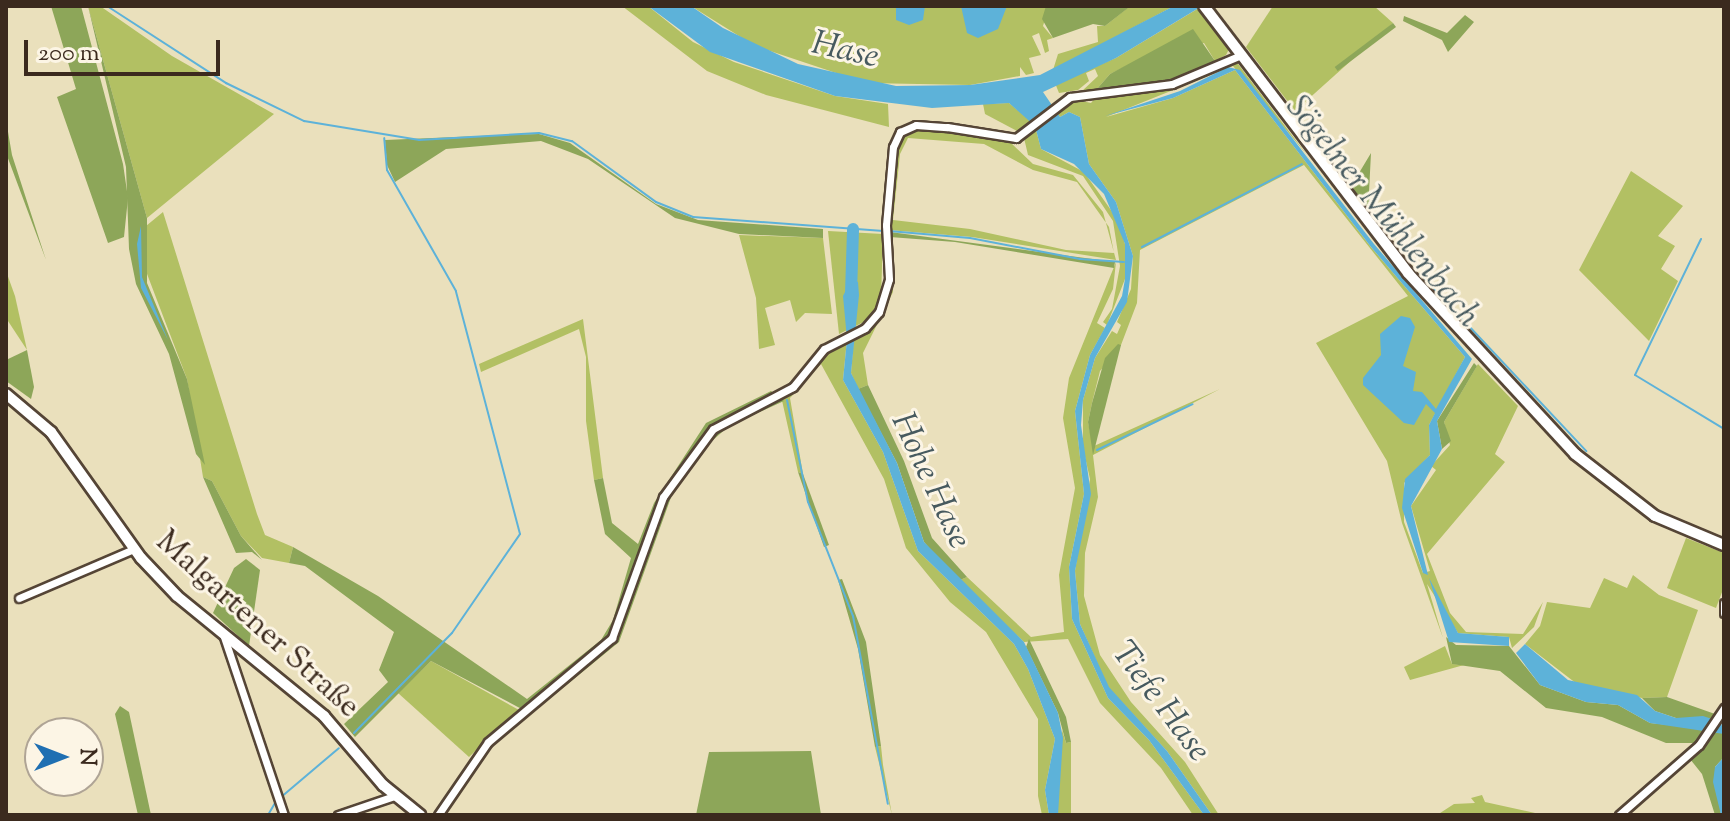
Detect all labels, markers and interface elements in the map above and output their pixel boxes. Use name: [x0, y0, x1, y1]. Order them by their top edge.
scale bar: [28, 24, 224, 74]
water label: Hase: [807, 24, 883, 78]
text: 200 m: [38, 37, 100, 71]
water label: Sögelner Mühlenbach: [1276, 88, 1488, 336]
water label: Hohe Hase: [881, 407, 979, 555]
street label: Malgartener Straße: [147, 523, 367, 727]
water label: Tiefe Hase: [1102, 634, 1218, 770]
north arrow: [24, 717, 104, 797]
text: N: [70, 748, 102, 766]

